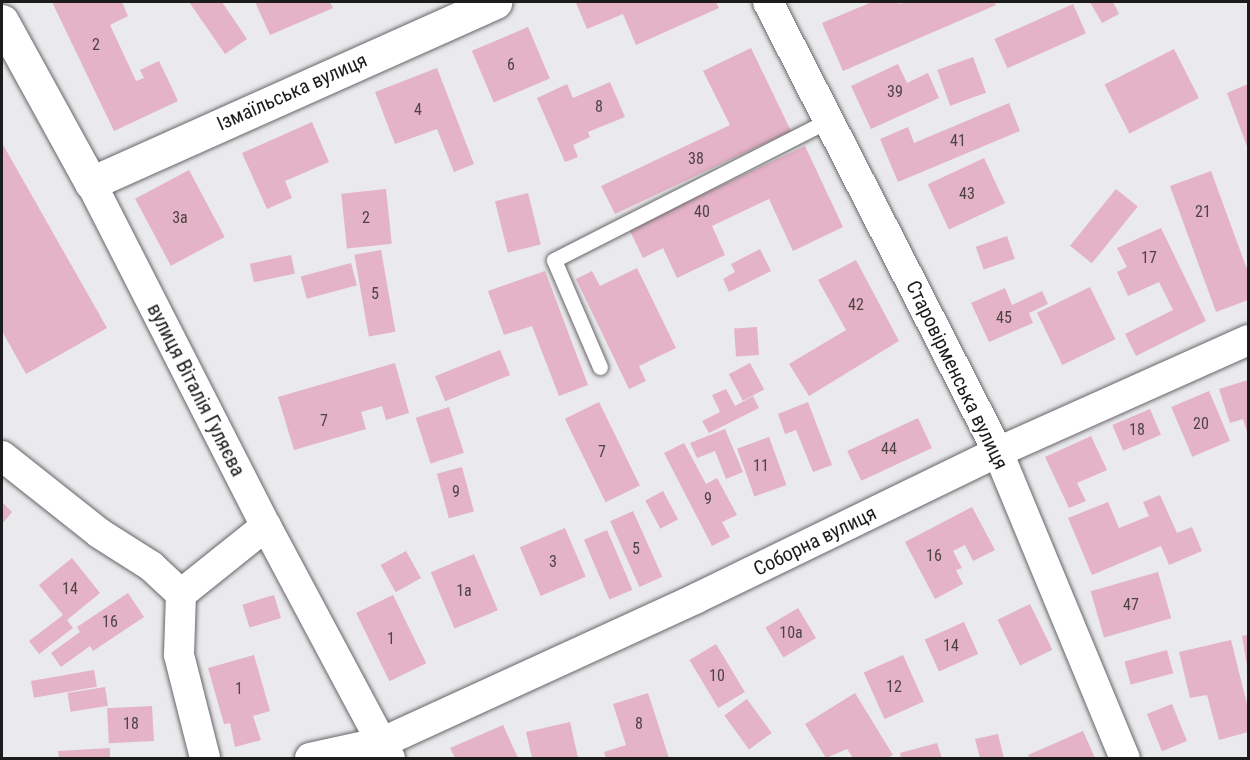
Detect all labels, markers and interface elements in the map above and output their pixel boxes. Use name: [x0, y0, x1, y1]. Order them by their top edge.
house number: 2: [92, 35, 100, 55]
street label: Ізмаїльська вулиця: [213, 48, 371, 136]
house number: 6: [507, 55, 515, 75]
house number: 39: [887, 82, 903, 102]
house number: 8: [595, 97, 603, 117]
house number: 4: [414, 100, 422, 120]
house number: 41: [950, 131, 966, 151]
house number: 38: [688, 149, 704, 169]
house number: 43: [959, 184, 975, 204]
house number: 40: [694, 202, 710, 222]
house number: 21: [1195, 202, 1211, 222]
house number: 3а: [172, 208, 188, 228]
house number: 2: [362, 208, 370, 228]
house number: 17: [1141, 248, 1157, 268]
street label: Старовірменська вулиця: [901, 277, 1013, 473]
house number: 5: [371, 284, 379, 304]
house number: 42: [848, 295, 864, 315]
street label: вулиця Віталія Гуляєва: [142, 300, 250, 480]
house number: 45: [996, 308, 1012, 328]
house number: 7: [320, 411, 328, 431]
house number: 20: [1193, 414, 1209, 434]
house number: 18: [1129, 420, 1145, 440]
house number: 44: [881, 439, 897, 459]
house number: 7: [598, 442, 606, 462]
house number: 11: [753, 456, 769, 476]
house number: 9: [452, 482, 460, 502]
house number: 9: [704, 489, 712, 509]
street label: Соборна вулиця: [750, 501, 880, 581]
house number: 5: [632, 539, 640, 559]
house number: 16: [926, 546, 942, 566]
house number: 3: [549, 552, 557, 572]
house number: 14: [62, 579, 78, 599]
house number: 1а: [456, 581, 472, 601]
house number: 47: [1123, 595, 1139, 615]
house number: 16: [102, 612, 118, 632]
house number: 10а: [779, 623, 803, 643]
house number: 1: [387, 629, 395, 649]
house number: 14: [943, 636, 959, 656]
house number: 10: [709, 666, 725, 686]
house number: 12: [886, 677, 902, 697]
house number: 1: [235, 679, 243, 699]
house number: 18: [123, 714, 139, 734]
house number: 8: [635, 714, 643, 734]

